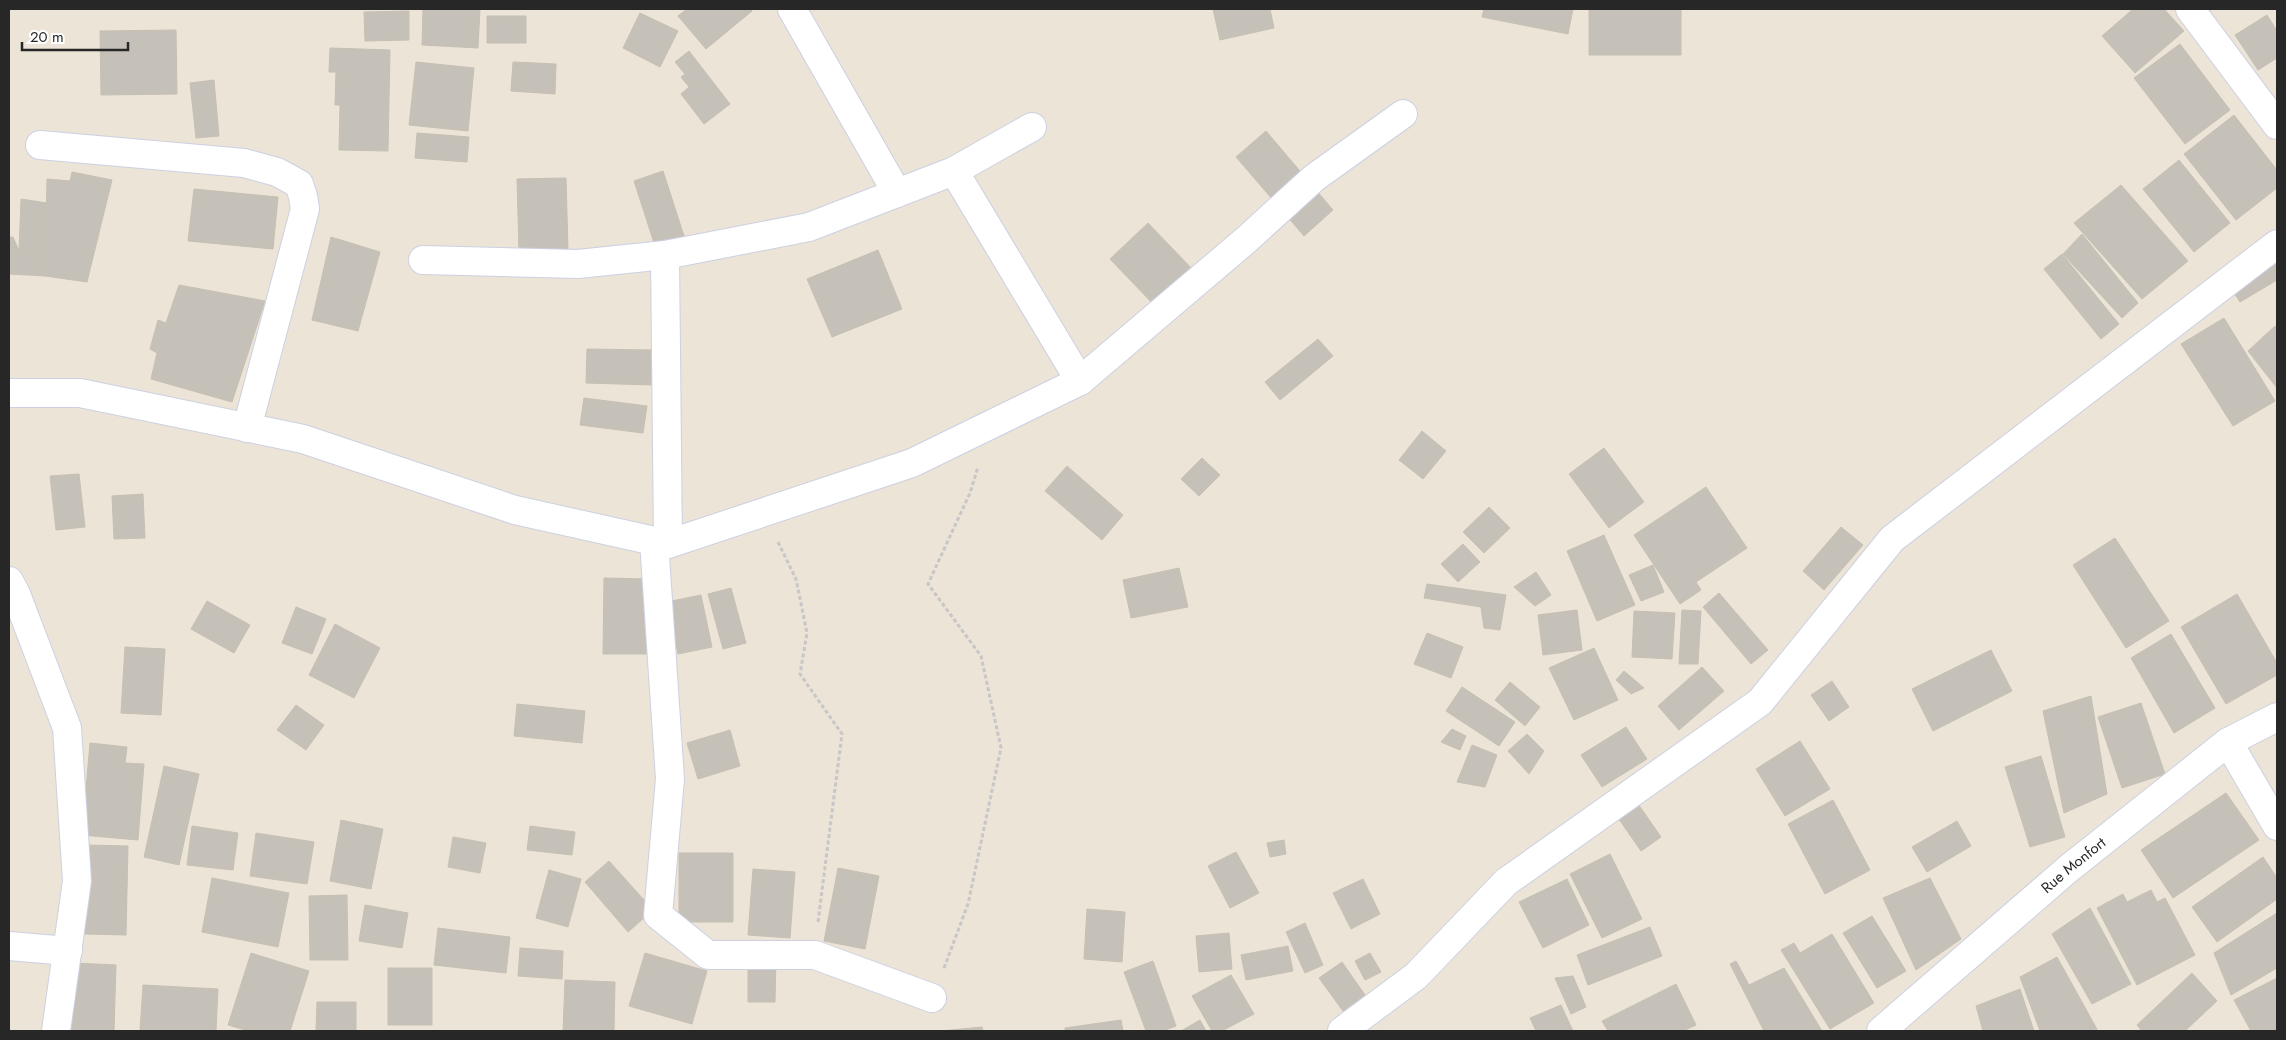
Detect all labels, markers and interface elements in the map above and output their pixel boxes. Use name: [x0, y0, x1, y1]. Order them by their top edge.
scale bar: [22, 20, 129, 52]
text: 20 m: [30, 26, 64, 48]
street label: Rue Monfort: [2036, 832, 2111, 899]

